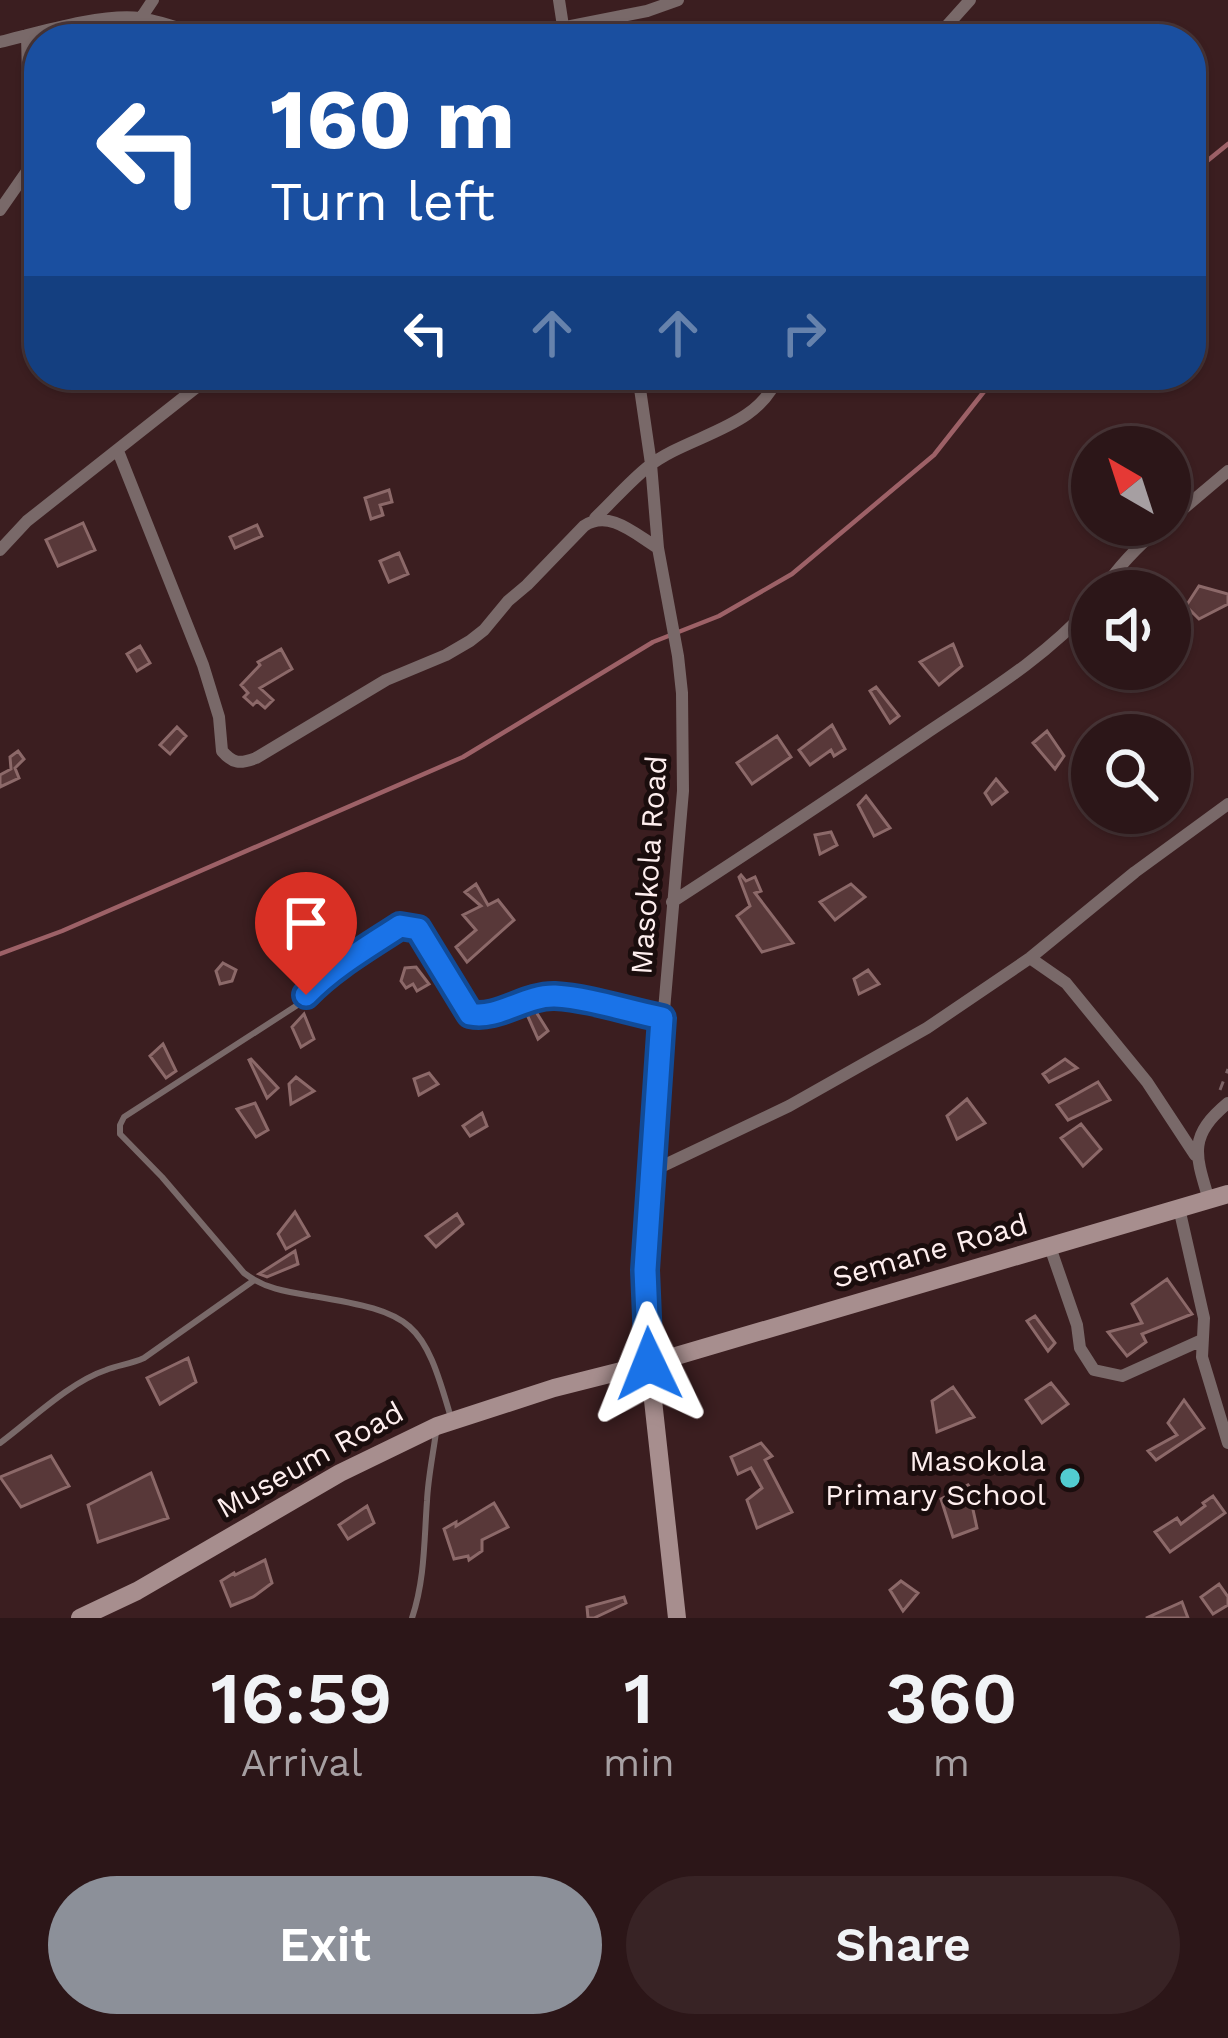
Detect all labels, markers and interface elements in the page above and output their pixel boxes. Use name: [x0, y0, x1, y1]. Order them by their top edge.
text: 160 m: [270, 70, 515, 168]
icon: left: [72, 72, 228, 228]
text: Turn left: [270, 170, 495, 233]
icon: left: [393, 300, 459, 366]
icon: ahead: [519, 300, 585, 366]
icon: ahead: [645, 300, 711, 366]
icon: right: [771, 300, 837, 366]
north arrow: [1071, 426, 1191, 546]
map controls: [1071, 426, 1191, 834]
button: sound: [1071, 570, 1191, 690]
button: search: [1071, 714, 1191, 834]
street label: Masokola Road: [623, 754, 674, 976]
pin: [255, 872, 357, 995]
icon: arrive: [273, 890, 339, 956]
street label: Semane Road: [828, 1206, 1032, 1295]
position arrow: [586, 1301, 712, 1427]
street label: Museum Road: [210, 1394, 409, 1525]
place label: Masokola Primary School: [825, 1443, 1046, 1512]
marker: Masokola Primary School: [1057, 1465, 1083, 1491]
text: 16:59: [210, 1656, 393, 1740]
text: 1: [624, 1656, 654, 1740]
text: 360: [885, 1656, 1018, 1740]
text: Arrival: [241, 1740, 362, 1785]
text: min: [603, 1740, 675, 1785]
text: m: [933, 1740, 970, 1785]
button: Exit: [48, 1876, 602, 2014]
button: Share: [626, 1876, 1180, 2014]

